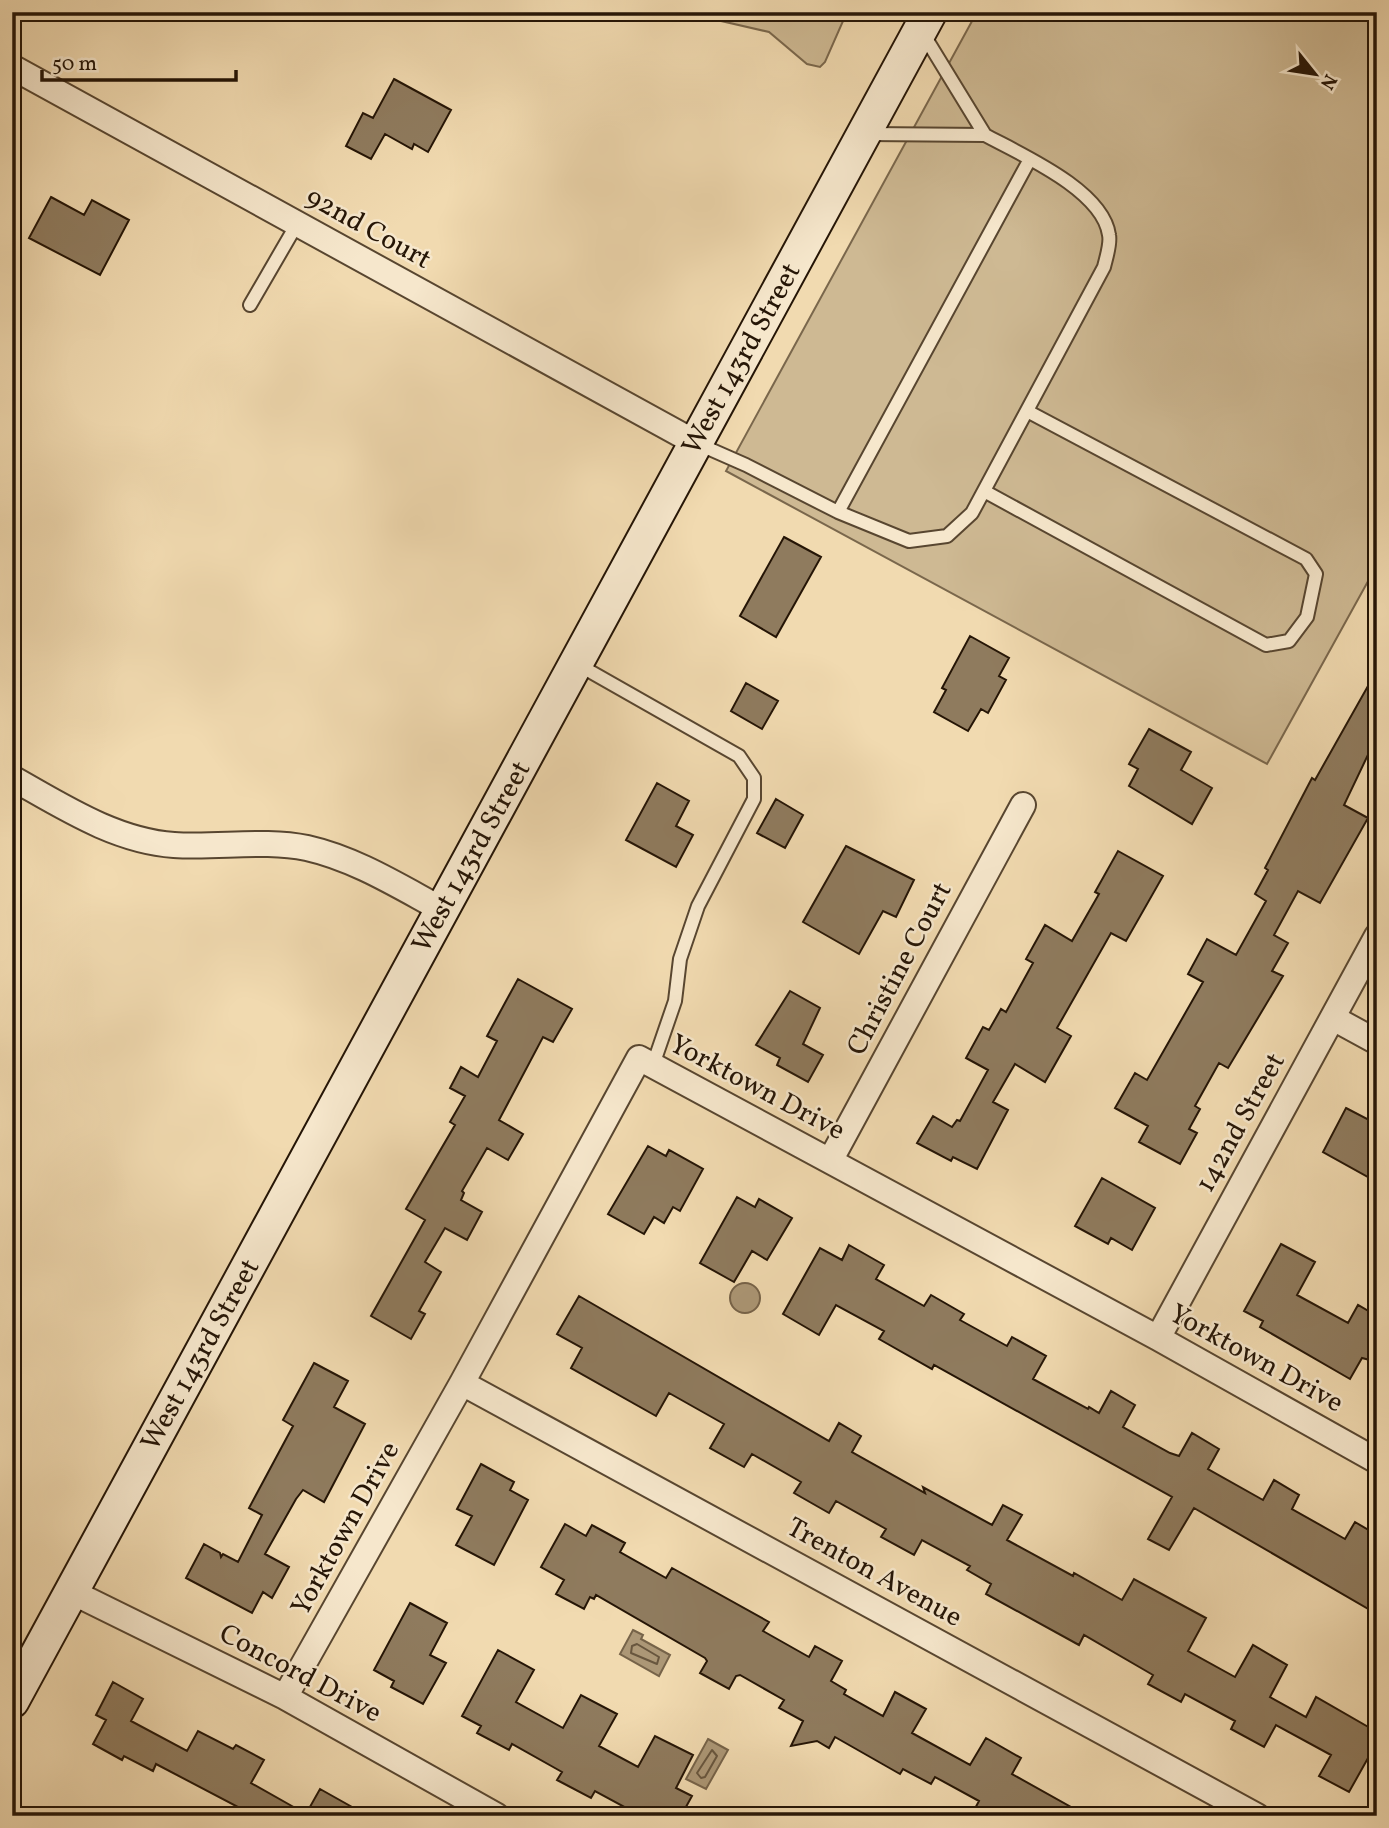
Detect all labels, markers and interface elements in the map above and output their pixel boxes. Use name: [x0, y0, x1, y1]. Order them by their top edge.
scale bar: [42, 38, 236, 82]
north arrow: [1280, 38, 1350, 108]
text: 50 m: [52, 50, 97, 79]
text: N: [1313, 69, 1343, 94]
street label: 92nd Court: [298, 178, 438, 280]
street label: West 143rd Street: [673, 256, 811, 462]
street label: West 143rd Street: [403, 754, 541, 960]
street label: Christine Court: [838, 875, 962, 1063]
street label: Yorktown Drive: [662, 1025, 852, 1151]
street label: 142nd Street: [1187, 1046, 1295, 1200]
street label: West 143rd Street: [132, 1252, 270, 1458]
street label: Yorktown Drive: [1162, 1295, 1350, 1423]
street label: Yorktown Drive: [282, 1435, 410, 1623]
street label: Trenton Avenue: [779, 1509, 969, 1637]
street label: Concord Drive: [212, 1615, 388, 1733]

